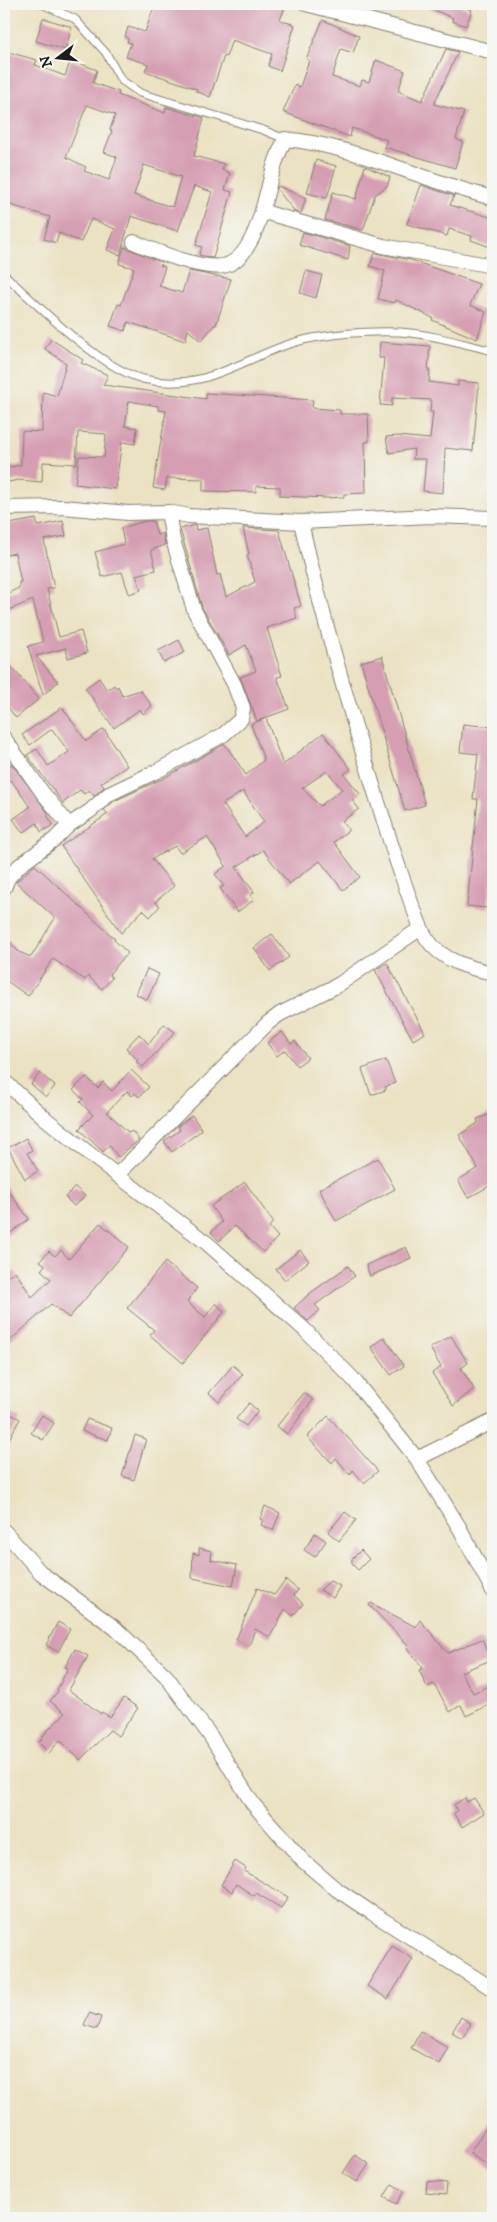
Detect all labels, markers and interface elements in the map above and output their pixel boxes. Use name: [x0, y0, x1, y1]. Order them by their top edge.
north arrow: [32, 32, 82, 82]
text: N: [36, 53, 57, 69]

